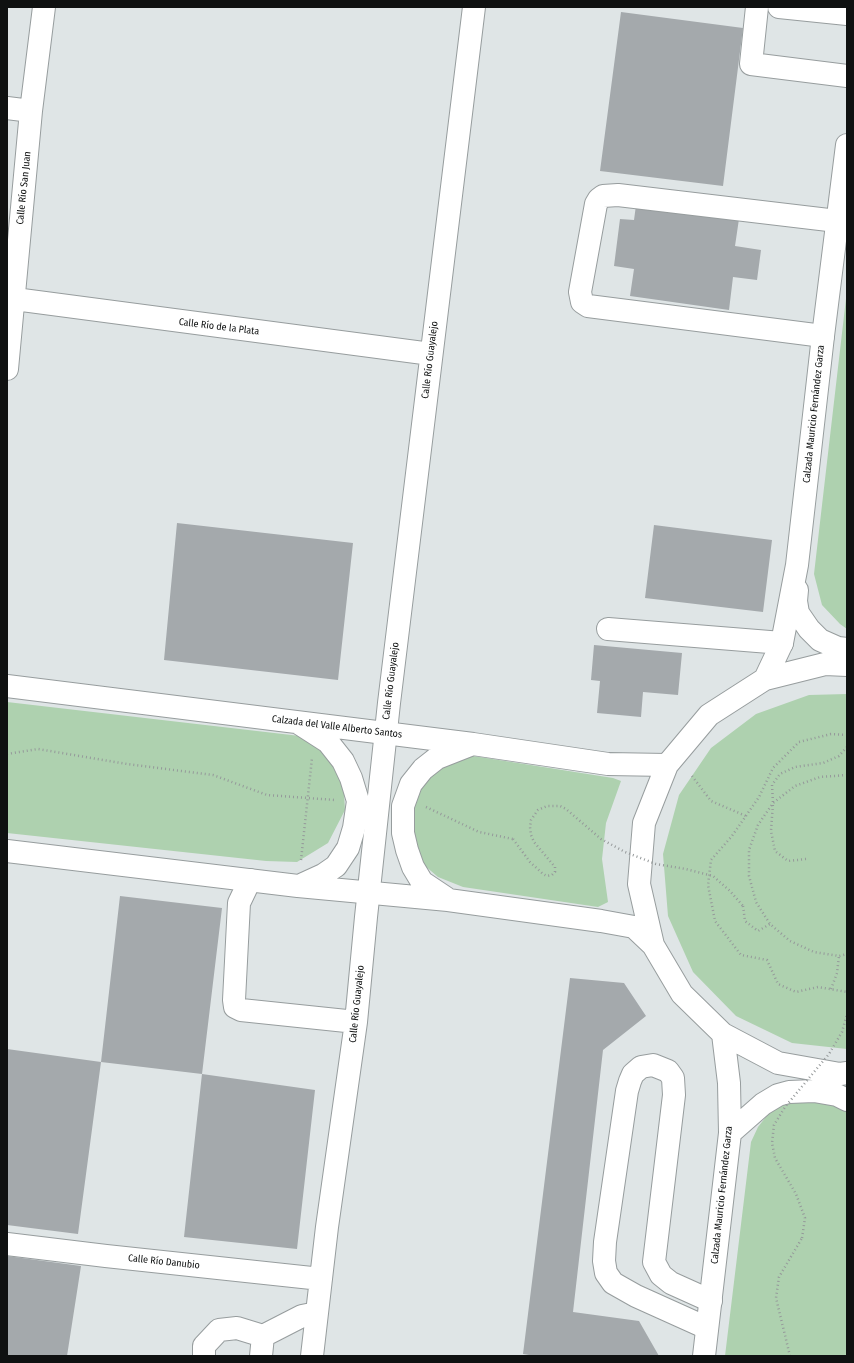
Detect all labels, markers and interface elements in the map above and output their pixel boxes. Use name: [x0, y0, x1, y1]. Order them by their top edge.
street label: Calle Río San Juan: [14, 151, 34, 225]
street label: Calle Río de la Plata: [178, 316, 260, 338]
street label: Calle Río Guayalejo: [419, 321, 441, 399]
street label: Calzada Mauricio Fernández Garza: [801, 344, 827, 484]
street label: Calle Río Guayalejo: [380, 642, 402, 720]
street label: Calzada del Valle Alberto Santos: [271, 713, 403, 741]
street label: Calle Río Guayalejo: [347, 965, 367, 1043]
street label: Calzada Mauricio Fernández Garza: [709, 1125, 735, 1265]
street label: Calle Río Danubio: [128, 1252, 200, 1272]

